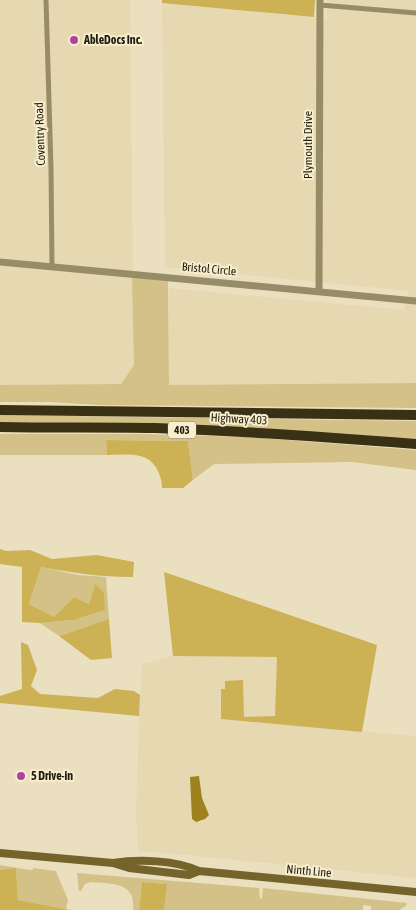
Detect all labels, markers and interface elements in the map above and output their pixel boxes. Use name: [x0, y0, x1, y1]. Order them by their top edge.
place label: AbleDocs Inc.: [83, 33, 142, 47]
marker: AbleDocs Inc.: [68, 34, 80, 46]
street label: Coventry Road: [32, 102, 48, 166]
street label: Plymouth Drive: [301, 111, 315, 179]
street label: Bristol Circle: [181, 260, 237, 278]
street label: Highway 403: [210, 411, 268, 427]
road number: 403: [168, 422, 196, 438]
place label: 5 Drive-in: [31, 769, 73, 783]
marker: 5 Drive-in: [15, 770, 27, 782]
street label: Ninth Line: [286, 862, 332, 880]

